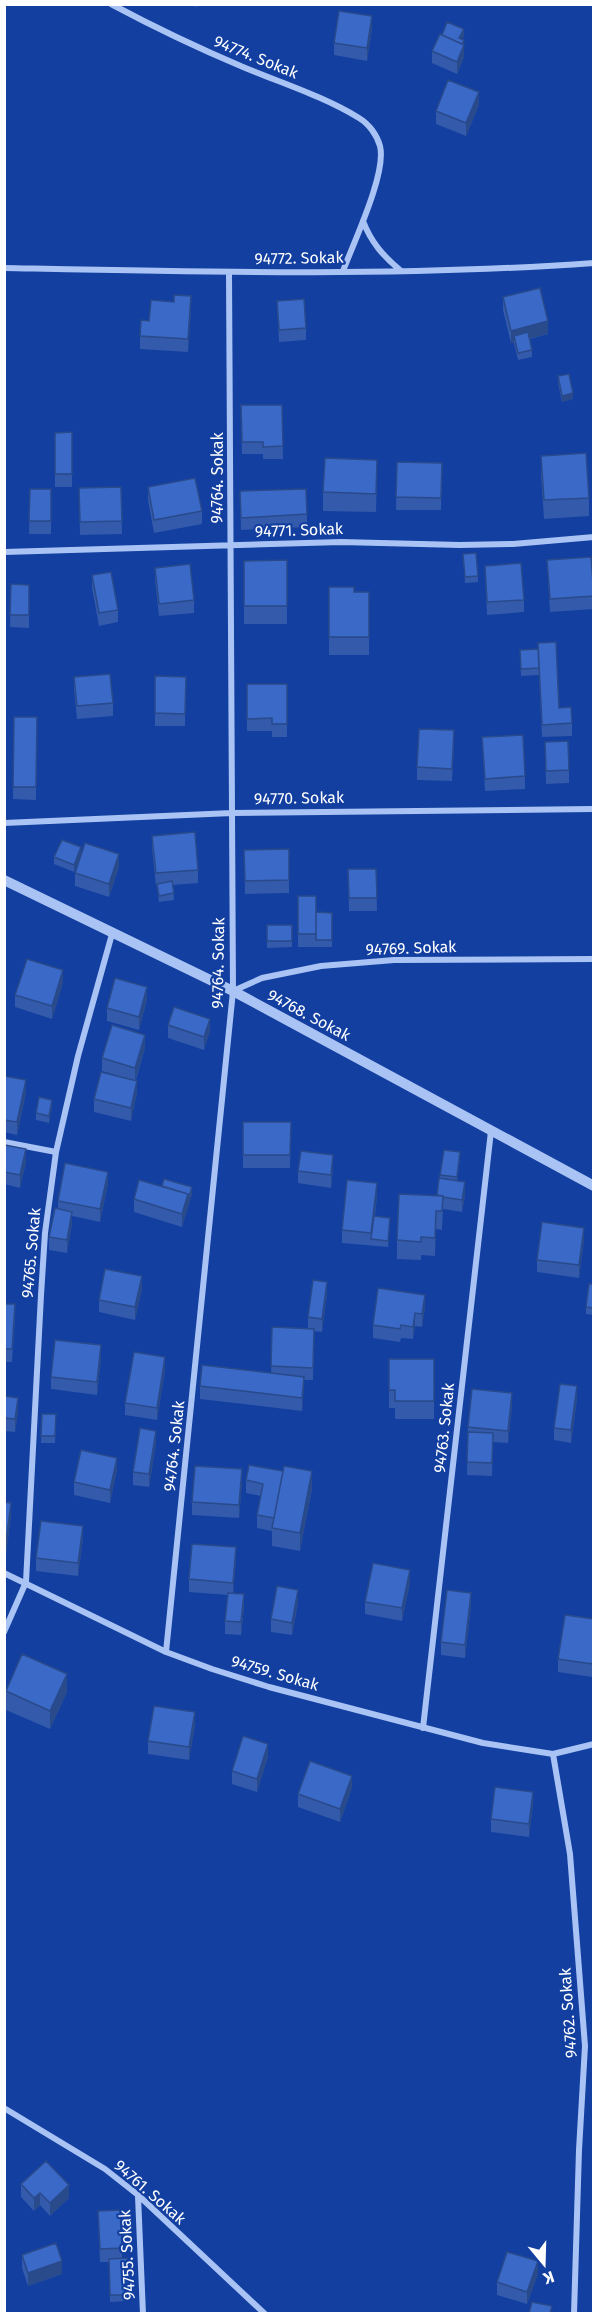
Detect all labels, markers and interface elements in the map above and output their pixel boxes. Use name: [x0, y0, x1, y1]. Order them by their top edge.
street label: 94774. Sokak: [211, 31, 302, 83]
street label: 94772. Sokak: [254, 248, 345, 268]
street label: 94764. Sokak: [208, 432, 227, 524]
street label: 94771. Sokak: [255, 519, 344, 541]
street label: 94770. Sokak: [254, 788, 345, 808]
street label: 94764. Sokak: [208, 916, 228, 1009]
street label: 94769. Sokak: [365, 937, 457, 959]
street label: 94768. Sokak: [264, 985, 355, 1045]
street label: 94765. Sokak: [18, 1206, 44, 1299]
street label: 94763. Sokak: [430, 1381, 458, 1474]
street label: 94764. Sokak: [160, 1399, 188, 1492]
street label: 94759. Sokak: [229, 1651, 322, 1695]
street label: 94762. Sokak: [555, 1966, 581, 2059]
street label: 94761. Sokak: [110, 2156, 190, 2229]
street label: 94755. Sokak: [115, 2209, 139, 2301]
north arrow: [514, 2234, 574, 2294]
text: K: [540, 2267, 557, 2289]

